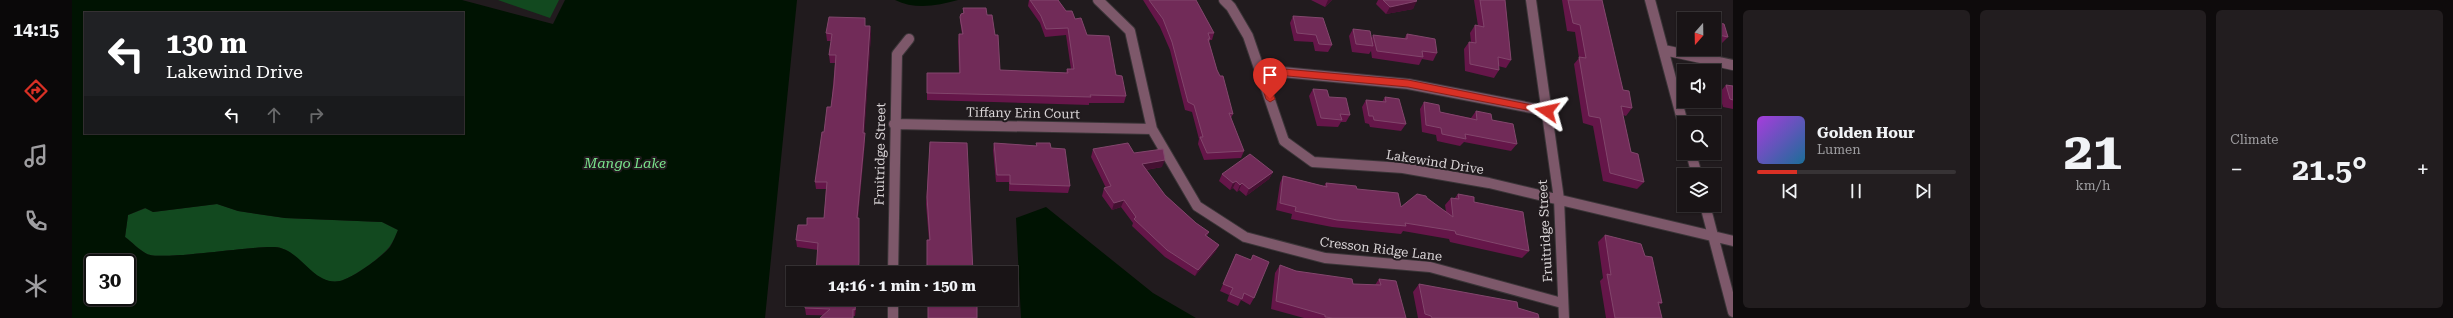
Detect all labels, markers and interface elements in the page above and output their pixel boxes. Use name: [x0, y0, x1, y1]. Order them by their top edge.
north arrow: [1677, 12, 1721, 56]
map controls: [1677, 12, 1721, 212]
text: 14:15: [13, 19, 59, 40]
text: 130 m: [166, 27, 247, 60]
icon: left: [100, 28, 152, 80]
pin: [1253, 58, 1287, 99]
text: Lakewind Drive: [166, 61, 303, 82]
icon: arrive: [1259, 64, 1281, 86]
button: sound: [1677, 64, 1721, 108]
icon: directions: [22, 77, 50, 105]
position arrow: [1526, 90, 1568, 132]
street label: Fruitridge Street: [872, 102, 888, 205]
icon: left: [221, 104, 243, 126]
icon: ahead: [263, 104, 285, 126]
icon: right: [305, 104, 327, 126]
street label: Tiffany Erin Court: [966, 105, 1080, 121]
button: search: [1677, 116, 1721, 160]
text: 21: [2064, 121, 2122, 182]
text: Golden Hour: [1817, 124, 1915, 142]
text: Climate: [2230, 132, 2278, 147]
icon: music: [22, 142, 50, 170]
text: Lumen: [1817, 142, 1861, 157]
street label: Lakewind Drive: [1385, 147, 1485, 177]
text: 21.5°: [2292, 152, 2367, 187]
water label: Mango Lake: [583, 155, 666, 171]
text: −: [2230, 157, 2243, 182]
text: +: [2417, 157, 2429, 182]
button: layers: [1677, 168, 1721, 212]
text: km/h: [2076, 178, 2110, 193]
street label: Fruitridge Street: [1535, 179, 1555, 283]
icon: previous: [1779, 180, 1801, 202]
icon: pause: [1845, 180, 1867, 202]
icon: next: [1912, 180, 1934, 202]
icon: phone: [22, 207, 50, 235]
street label: Cresson Ridge Lane: [1319, 234, 1443, 264]
speed limit sign: 30: [84, 254, 136, 306]
icon: climate: [22, 272, 50, 300]
text: 14:16 · 1 min · 150 m: [828, 277, 976, 295]

